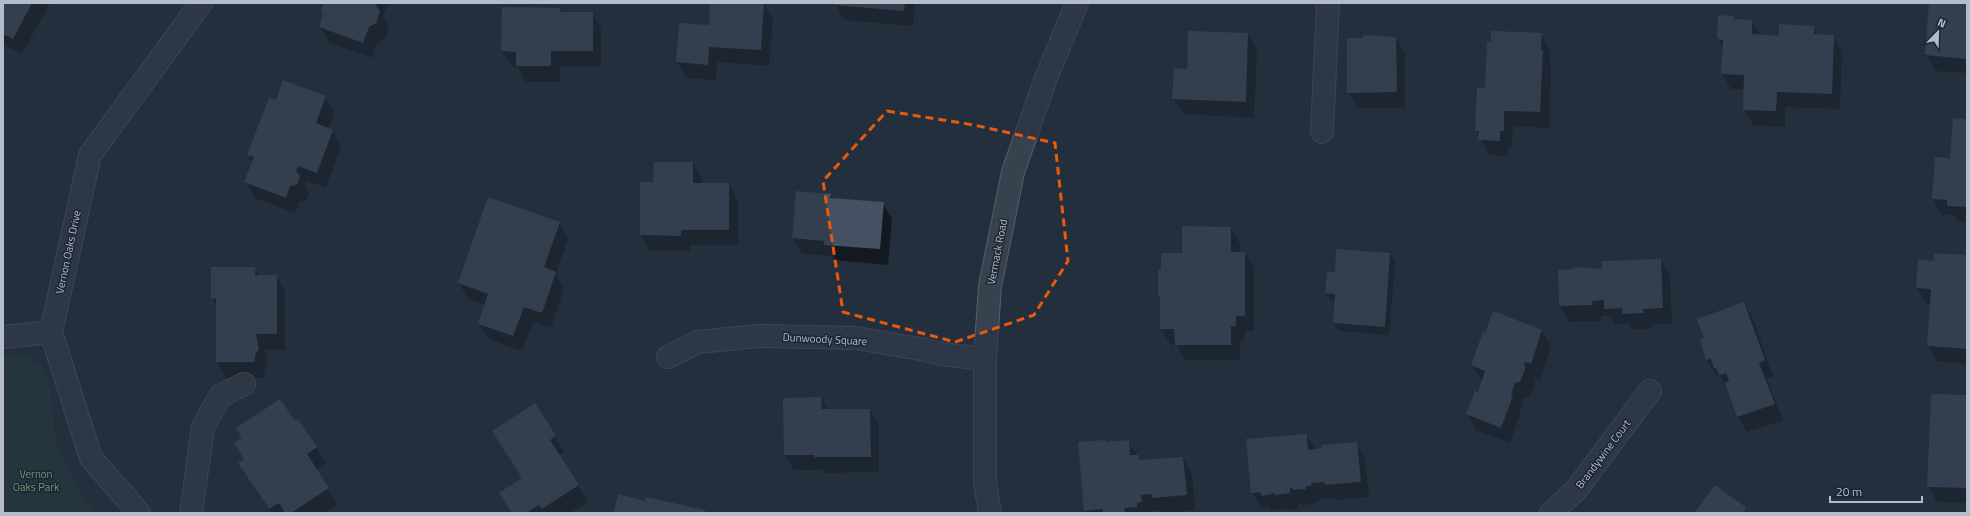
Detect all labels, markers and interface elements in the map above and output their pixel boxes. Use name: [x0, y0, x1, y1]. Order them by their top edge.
north arrow: [1918, 12, 1958, 52]
text: N: [1935, 14, 1949, 32]
street label: Vernon Oaks Drive: [51, 208, 85, 295]
street label: Vermack Road: [983, 218, 1011, 286]
street label: Dunwoody Square: [782, 329, 868, 349]
street label: Brandywine Court: [1572, 416, 1634, 492]
park label: Vernon Oaks Park: [13, 466, 60, 495]
scale bar: [1830, 478, 1922, 504]
text: 20 m: [1836, 482, 1862, 501]

